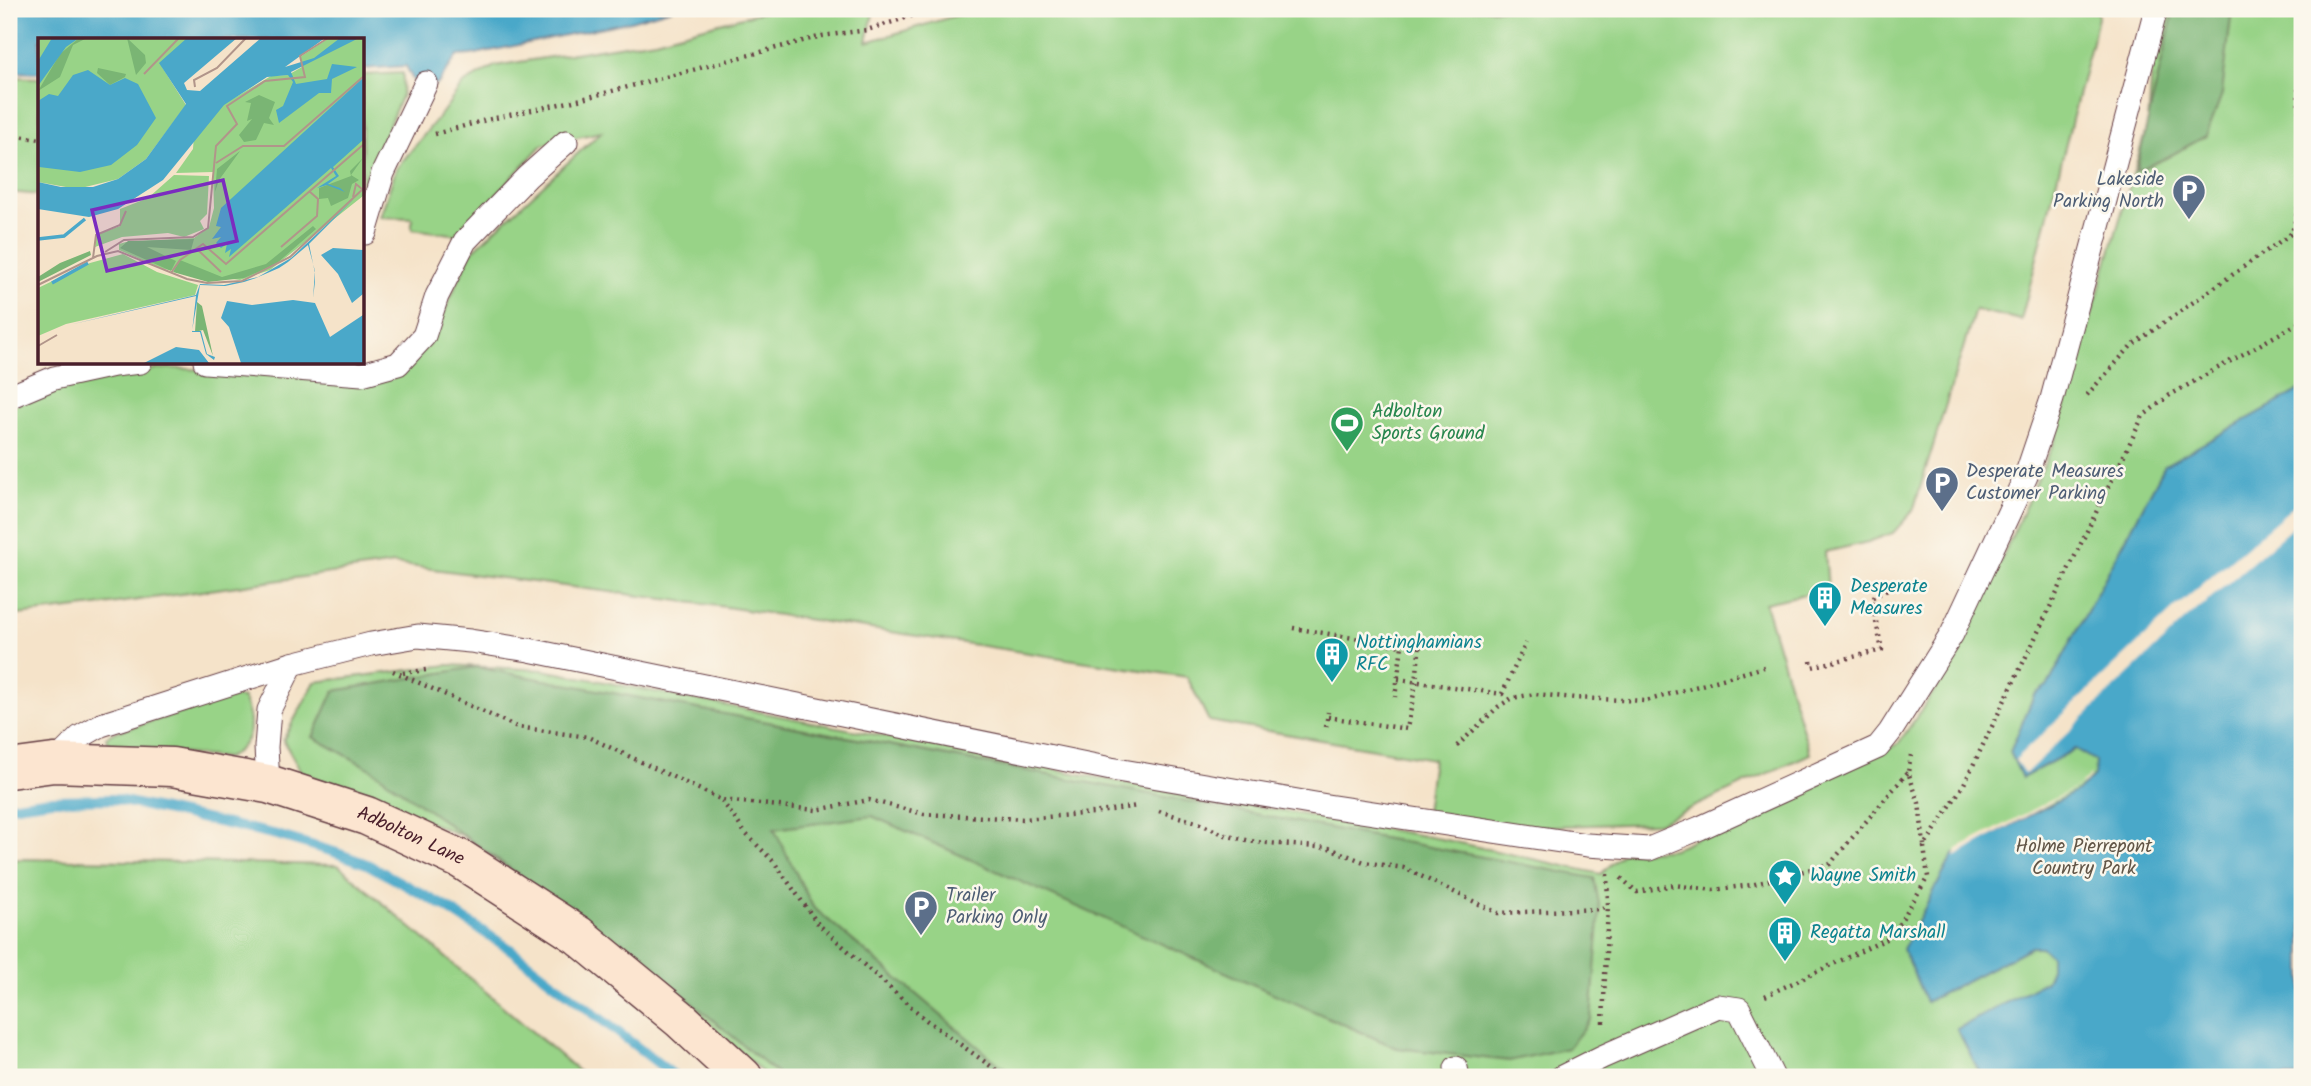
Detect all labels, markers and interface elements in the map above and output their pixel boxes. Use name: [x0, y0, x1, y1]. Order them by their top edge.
inset map: [38, 38, 364, 364]
place label: Lakeside Parking North: [2053, 165, 2164, 217]
parking icon: Lakeside Parking North: [2170, 172, 2208, 221]
place label: Adbolton Sports Ground: [1372, 397, 1485, 449]
sports icon: Adbolton Sports Ground: [1328, 404, 1366, 453]
place label: Desperate Measures Customer Parking: [1966, 457, 2124, 509]
parking icon: Desperate Measures Customer Parking: [1923, 464, 1961, 513]
place label: Desperate Measures: [1850, 572, 1928, 624]
building icon: Desperate Measures: [1806, 579, 1844, 628]
place label: Nottinghamians RFC: [1356, 628, 1482, 680]
building icon: Nottinghamians RFC: [1313, 635, 1351, 684]
street label: Adbolton Lane: [353, 799, 470, 874]
park label: Holme Pierrepont Country Park: [2016, 832, 2153, 884]
place icon: Wayne Smith: [1766, 857, 1804, 906]
place label: Wayne Smith: [1810, 861, 1916, 891]
place label: Trailer Parking Only: [946, 881, 1048, 933]
parking icon: Trailer Parking Only: [902, 888, 940, 937]
building icon: Regatta Marshall: [1766, 914, 1804, 963]
place label: Regatta Marshall: [1810, 918, 1946, 948]

